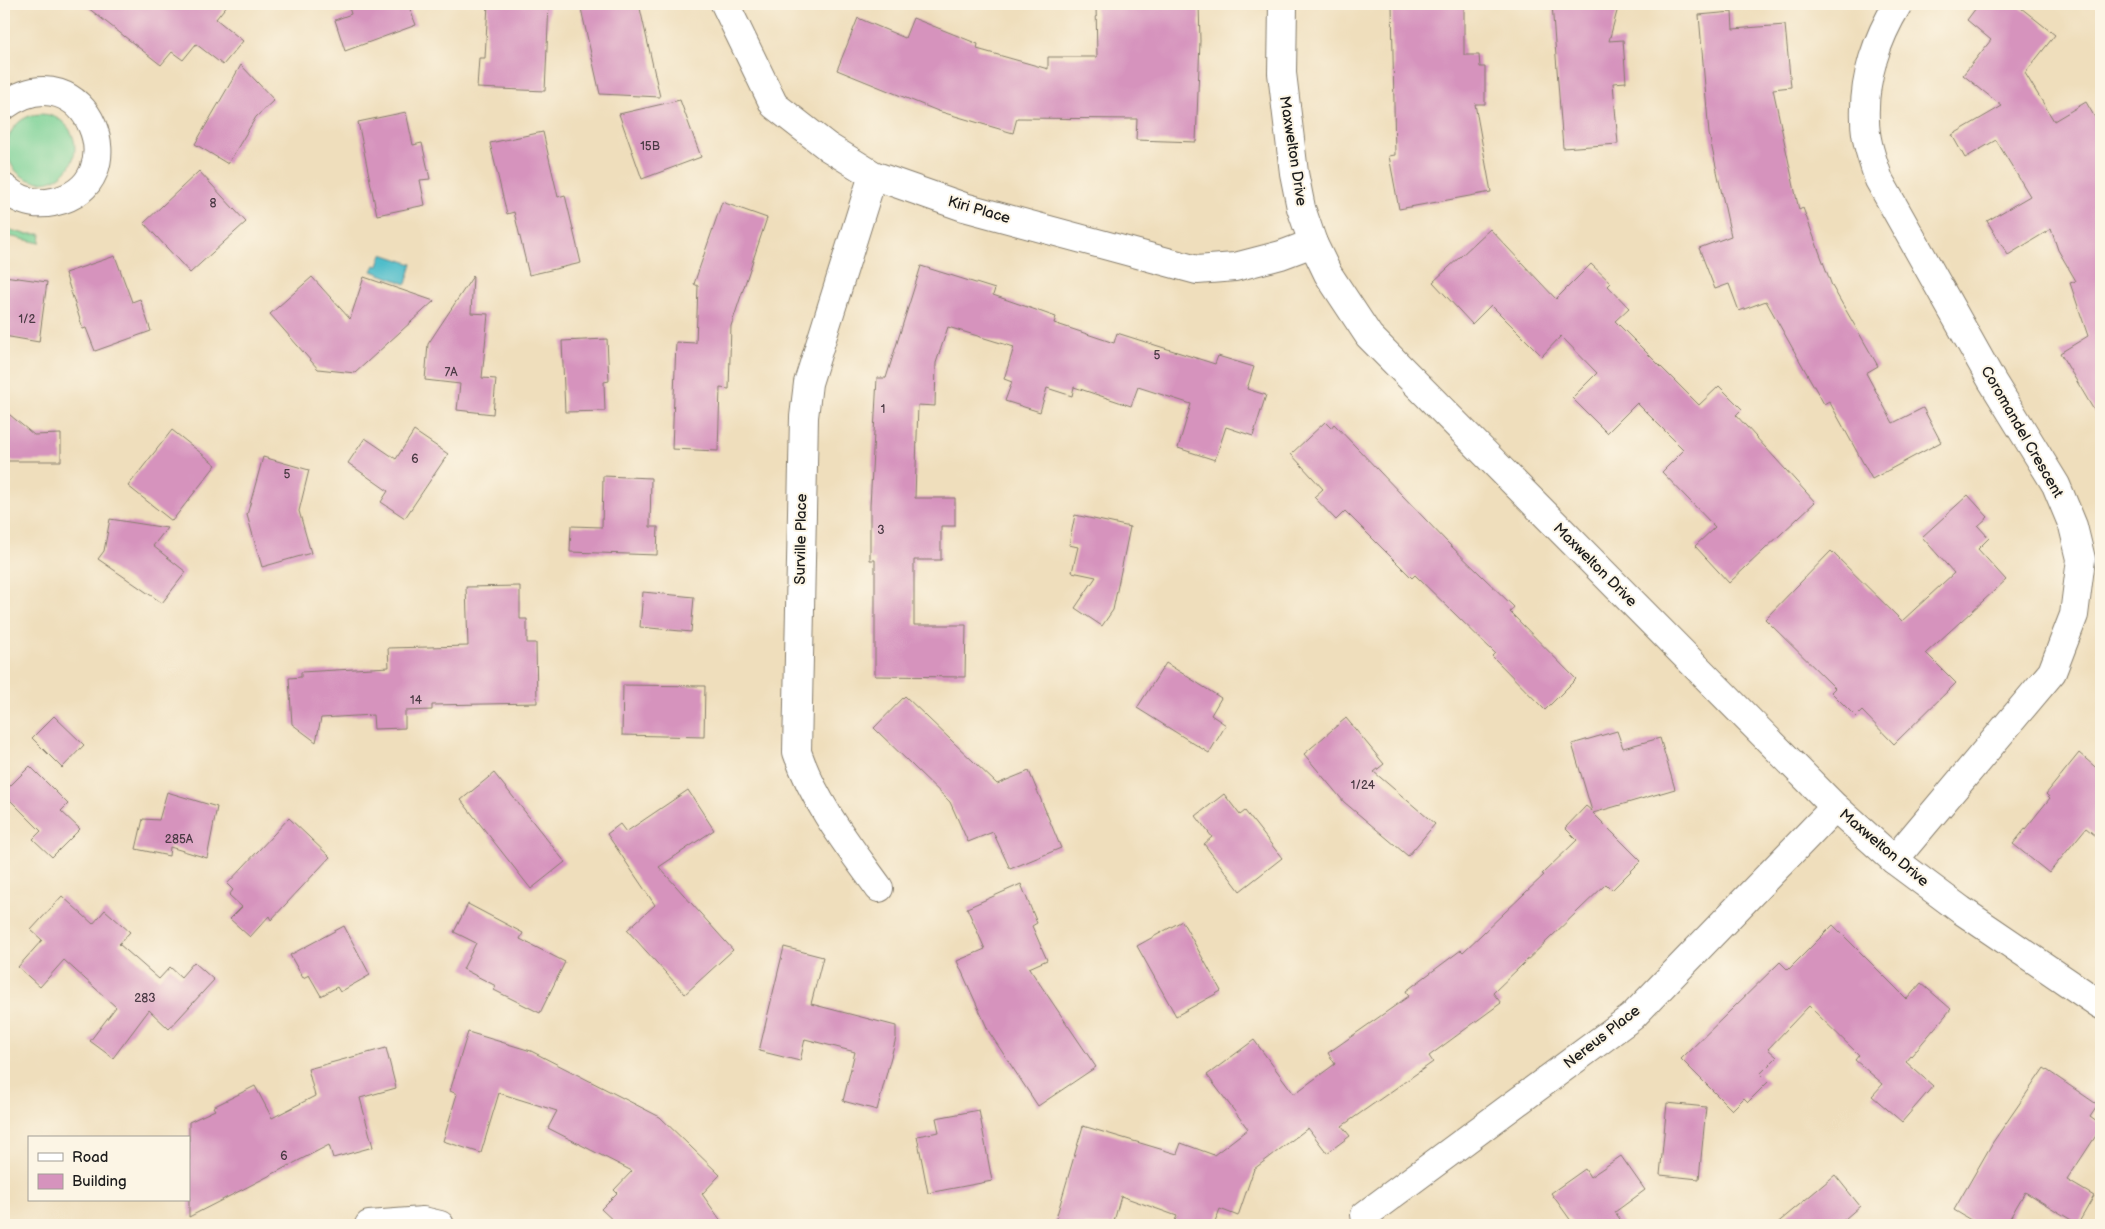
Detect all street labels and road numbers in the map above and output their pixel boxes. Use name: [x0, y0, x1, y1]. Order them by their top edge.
street label: Maxwelton Drive: [1275, 95, 1311, 207]
street label: Kiri Place: [946, 192, 1013, 228]
street label: Coromandel Crescent: [1976, 363, 2068, 502]
street label: Surville Place: [791, 493, 811, 585]
street label: Maxwelton Drive: [1549, 519, 1641, 611]
street label: Maxwelton Drive: [1835, 805, 1933, 891]
street label: Nereus Place: [1560, 1001, 1644, 1073]

